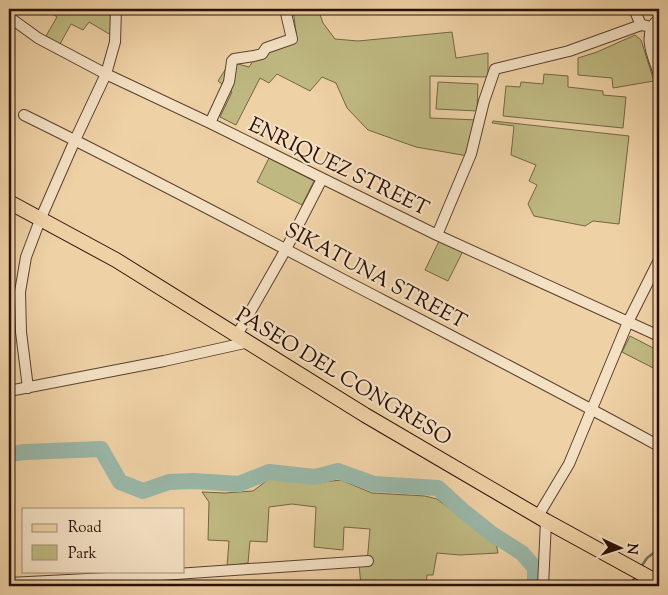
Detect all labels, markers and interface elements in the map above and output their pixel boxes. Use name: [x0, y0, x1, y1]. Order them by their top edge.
street label: ENRIQUEZ STREET: [243, 111, 434, 225]
street label: SIKATUNA STREET: [279, 216, 472, 338]
street label: PASEO DEL CONGRESO: [229, 301, 457, 454]
legend: [22, 508, 185, 572]
text: Road: [68, 518, 102, 539]
north arrow: [596, 522, 646, 572]
text: N: [621, 542, 641, 555]
text: Park: [68, 544, 97, 565]

